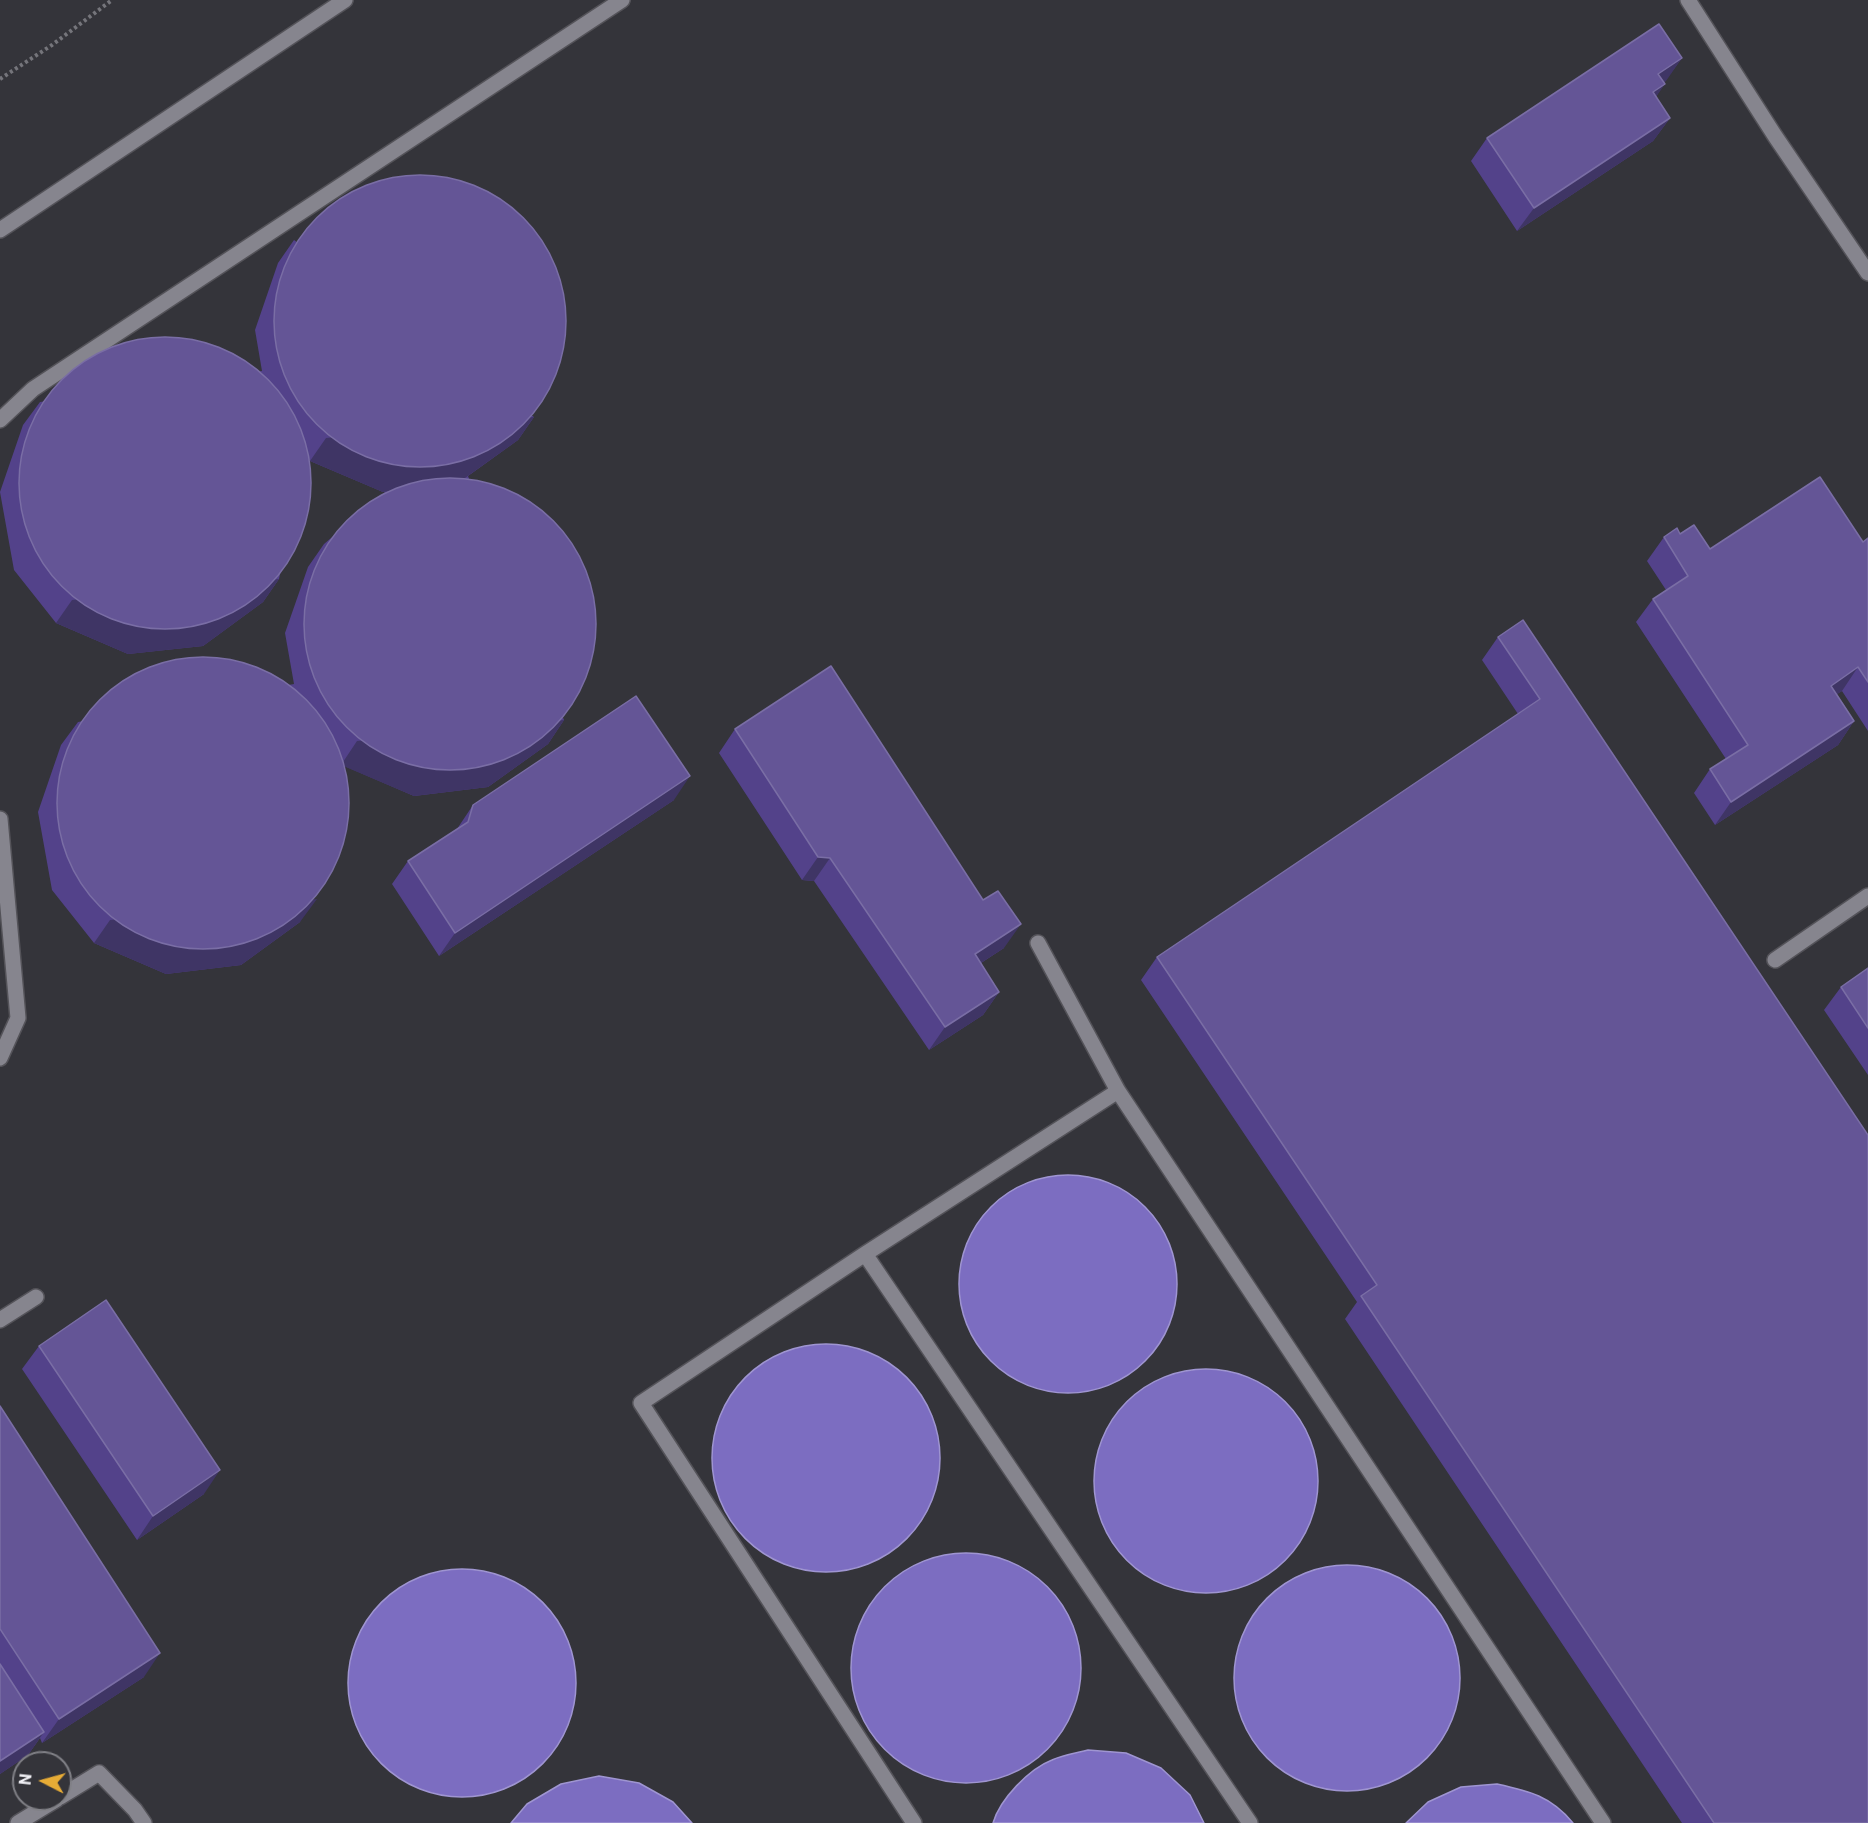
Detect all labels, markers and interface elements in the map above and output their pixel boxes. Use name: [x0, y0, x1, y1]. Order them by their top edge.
north arrow: [12, 1751, 72, 1811]
text: N: [16, 1773, 36, 1786]

